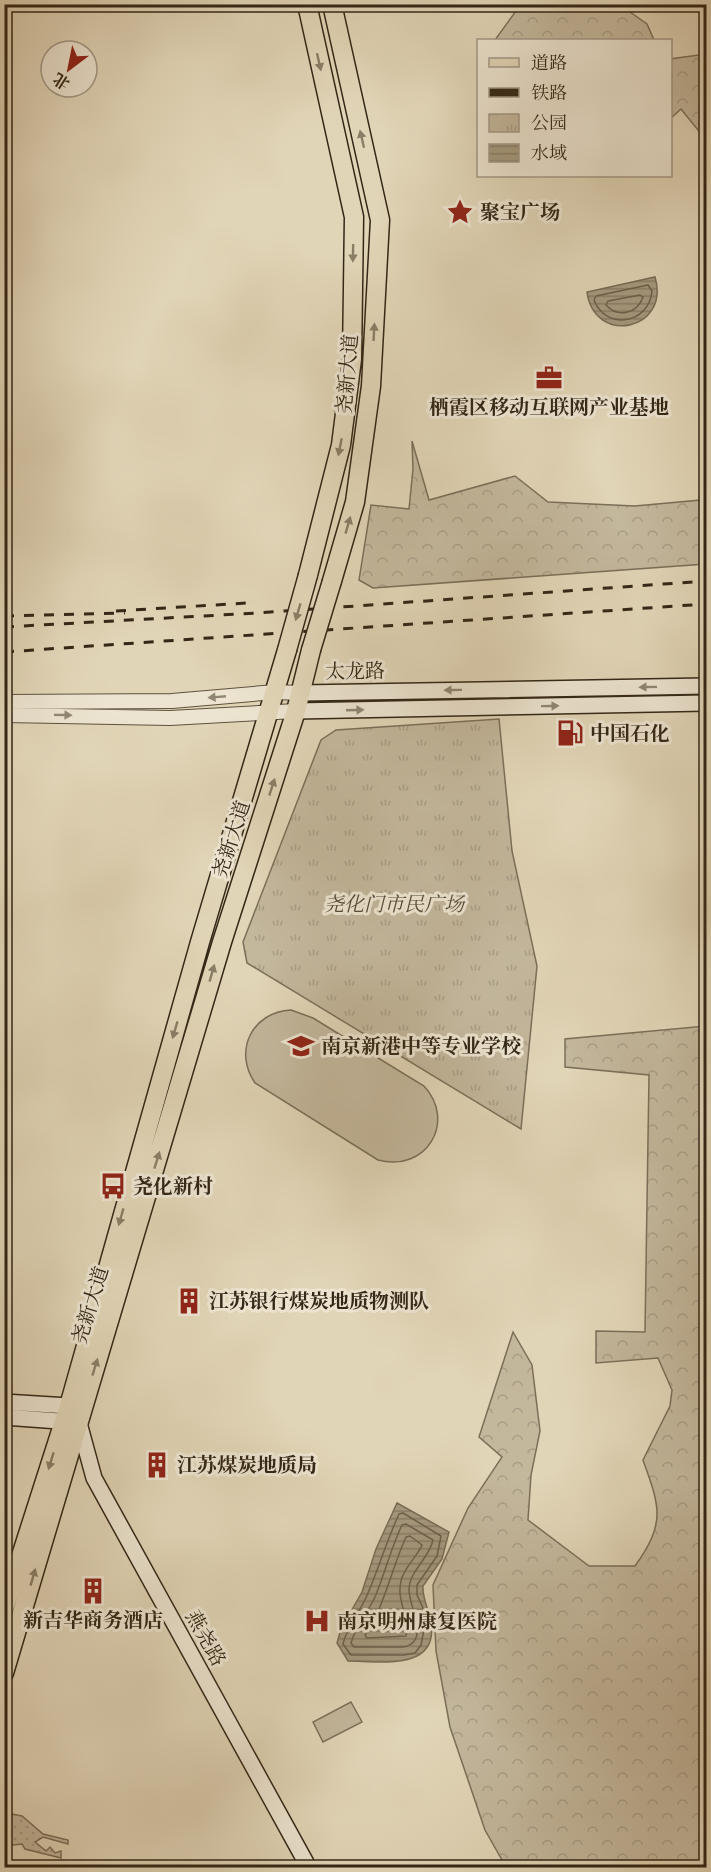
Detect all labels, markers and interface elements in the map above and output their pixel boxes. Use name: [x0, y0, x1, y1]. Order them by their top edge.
north arrow: [39, 39, 99, 99]
legend: [477, 39, 672, 177]
text: 道路: [531, 49, 567, 76]
one-way arrow: [315, 52, 325, 71]
text: 北: [48, 67, 74, 96]
text: 铁路: [531, 79, 567, 106]
text: 公园: [531, 109, 567, 136]
one-way arrow: [357, 129, 366, 148]
text: 水域: [531, 139, 567, 166]
place icon: 聚宝广场: [445, 197, 475, 227]
place label: 聚宝广场: [480, 197, 560, 226]
one-way arrow: [348, 243, 358, 262]
one-way arrow: [369, 323, 378, 342]
street label: 尧新大道: [329, 333, 364, 415]
office icon: 栖霞区移动互联网产业基地: [534, 363, 564, 393]
place label: 栖霞区移动互联网产业基地: [429, 392, 669, 421]
one-way arrow: [335, 438, 344, 457]
one-way arrow: [344, 516, 353, 534]
one-way arrow: [292, 603, 302, 621]
street label: 太龙路: [325, 655, 385, 686]
one-way arrow: [639, 682, 658, 692]
one-way arrow: [444, 686, 463, 695]
one-way arrow: [207, 692, 226, 702]
one-way arrow: [540, 701, 559, 711]
one-way arrow: [345, 705, 364, 714]
one-way arrow: [53, 710, 72, 720]
fuel station icon: 中国石化: [555, 718, 585, 748]
place label: 中国石化: [590, 718, 670, 747]
one-way arrow: [267, 778, 277, 796]
street label: 尧新大道: [204, 796, 257, 881]
park label: 尧化门市民广场: [324, 889, 466, 918]
one-way arrow: [208, 964, 218, 982]
one-way arrow: [170, 1021, 179, 1039]
school or university icon: 南京新港中等专业学校: [286, 1031, 316, 1061]
place label: 南京新港中等专业学校: [321, 1031, 521, 1060]
one-way arrow: [153, 1151, 162, 1169]
bus stop icon: 尧化新村: [98, 1171, 128, 1201]
place label: 尧化新村: [133, 1171, 213, 1200]
one-way arrow: [116, 1209, 125, 1227]
street label: 尧新大道: [64, 1262, 115, 1347]
building icon: 江苏银行煤炭地质物测队: [174, 1286, 204, 1316]
place label: 江苏银行煤炭地质物测队: [209, 1286, 429, 1315]
one-way arrow: [91, 1358, 100, 1376]
building icon: 江苏煤炭地质局: [142, 1450, 172, 1480]
place label: 江苏煤炭地质局: [177, 1450, 317, 1479]
one-way arrow: [46, 1452, 55, 1470]
one-way arrow: [29, 1567, 38, 1585]
building icon: 新吉华商务酒店: [78, 1576, 108, 1606]
street label: 燕尧路: [179, 1604, 234, 1671]
place label: 新吉华商务酒店: [23, 1605, 163, 1634]
hospital icon: 南京明州康复医院: [302, 1606, 332, 1636]
place label: 南京明州康复医院: [337, 1606, 497, 1635]

